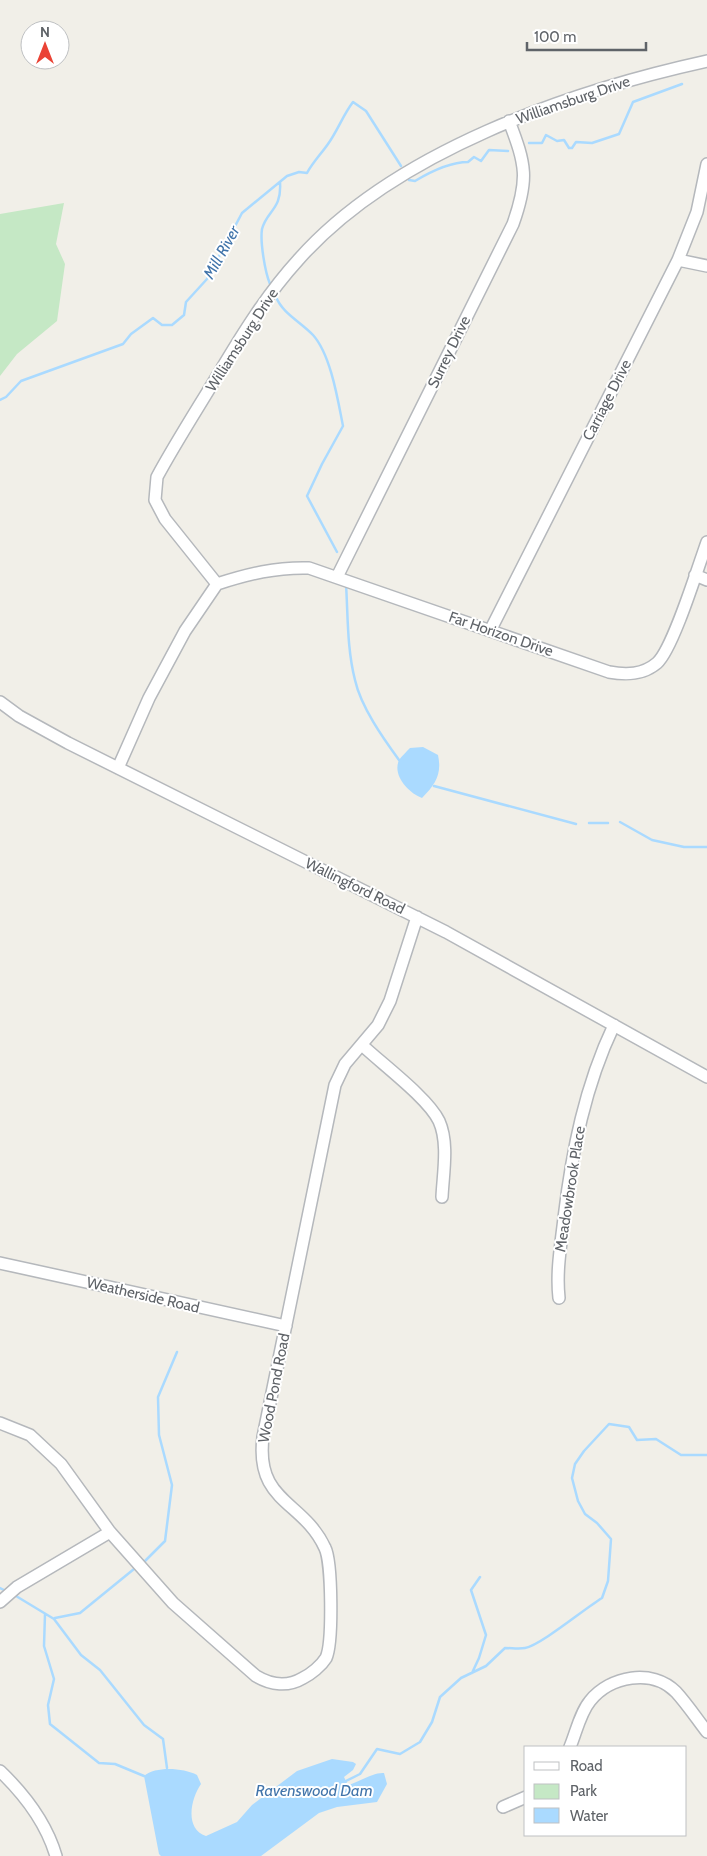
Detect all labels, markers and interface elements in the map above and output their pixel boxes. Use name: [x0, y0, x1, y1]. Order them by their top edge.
north arrow: [20, 20, 70, 70]
scale bar: [527, 20, 646, 52]
text: N: [40, 23, 50, 41]
text: 100 m: [534, 28, 576, 46]
street label: Williamsburg Drive: [514, 72, 633, 128]
water label: Mill River: [199, 222, 244, 283]
street label: Williamsburg Drive: [202, 285, 282, 395]
street label: Surrey Drive: [424, 313, 474, 391]
street label: Carriage Drive: [579, 356, 635, 444]
street label: Far Horizon Drive: [446, 608, 556, 660]
street label: Wallingford Road: [302, 854, 408, 918]
street label: Meadowbrook Place: [551, 1124, 589, 1253]
street label: Weatherside Road: [85, 1273, 201, 1317]
street label: Wood Pond Road: [255, 1332, 293, 1444]
legend: [524, 1746, 687, 1836]
text: Road: [570, 1757, 603, 1775]
water label: Ravenswood Dam: [256, 1781, 373, 1800]
text: Park: [570, 1782, 597, 1800]
text: Water: [570, 1807, 608, 1825]

